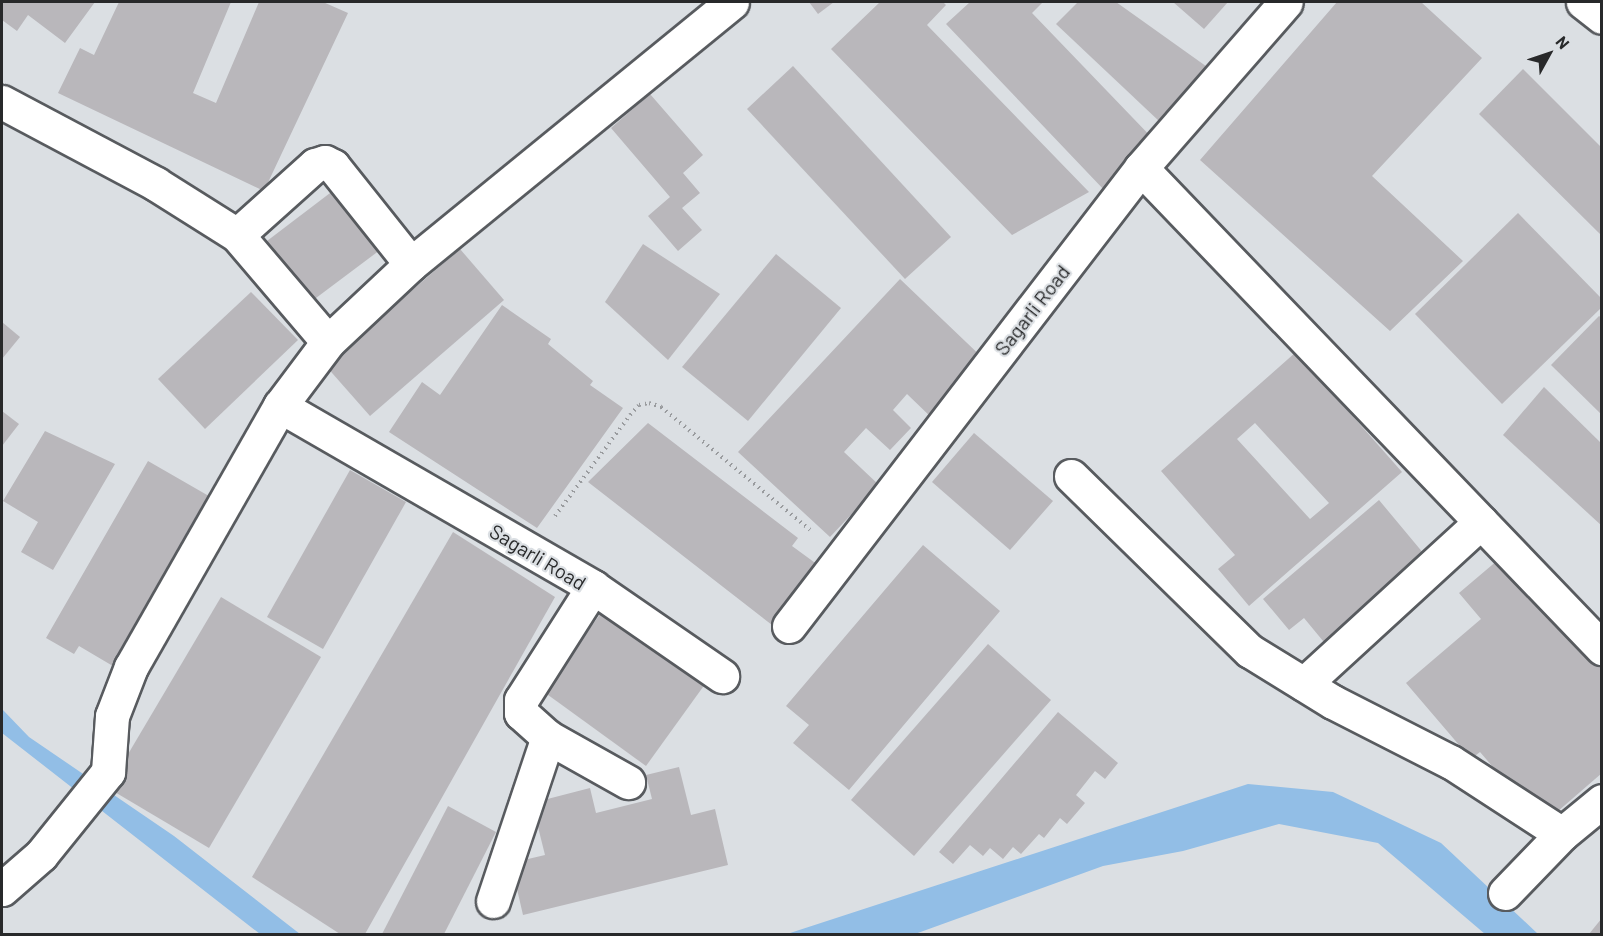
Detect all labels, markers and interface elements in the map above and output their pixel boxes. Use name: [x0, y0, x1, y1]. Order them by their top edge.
north arrow: [1519, 24, 1579, 84]
text: N: [1552, 32, 1574, 52]
street label: Sagarli Road: [989, 260, 1075, 360]
street label: Sagarli Road: [486, 519, 590, 595]

